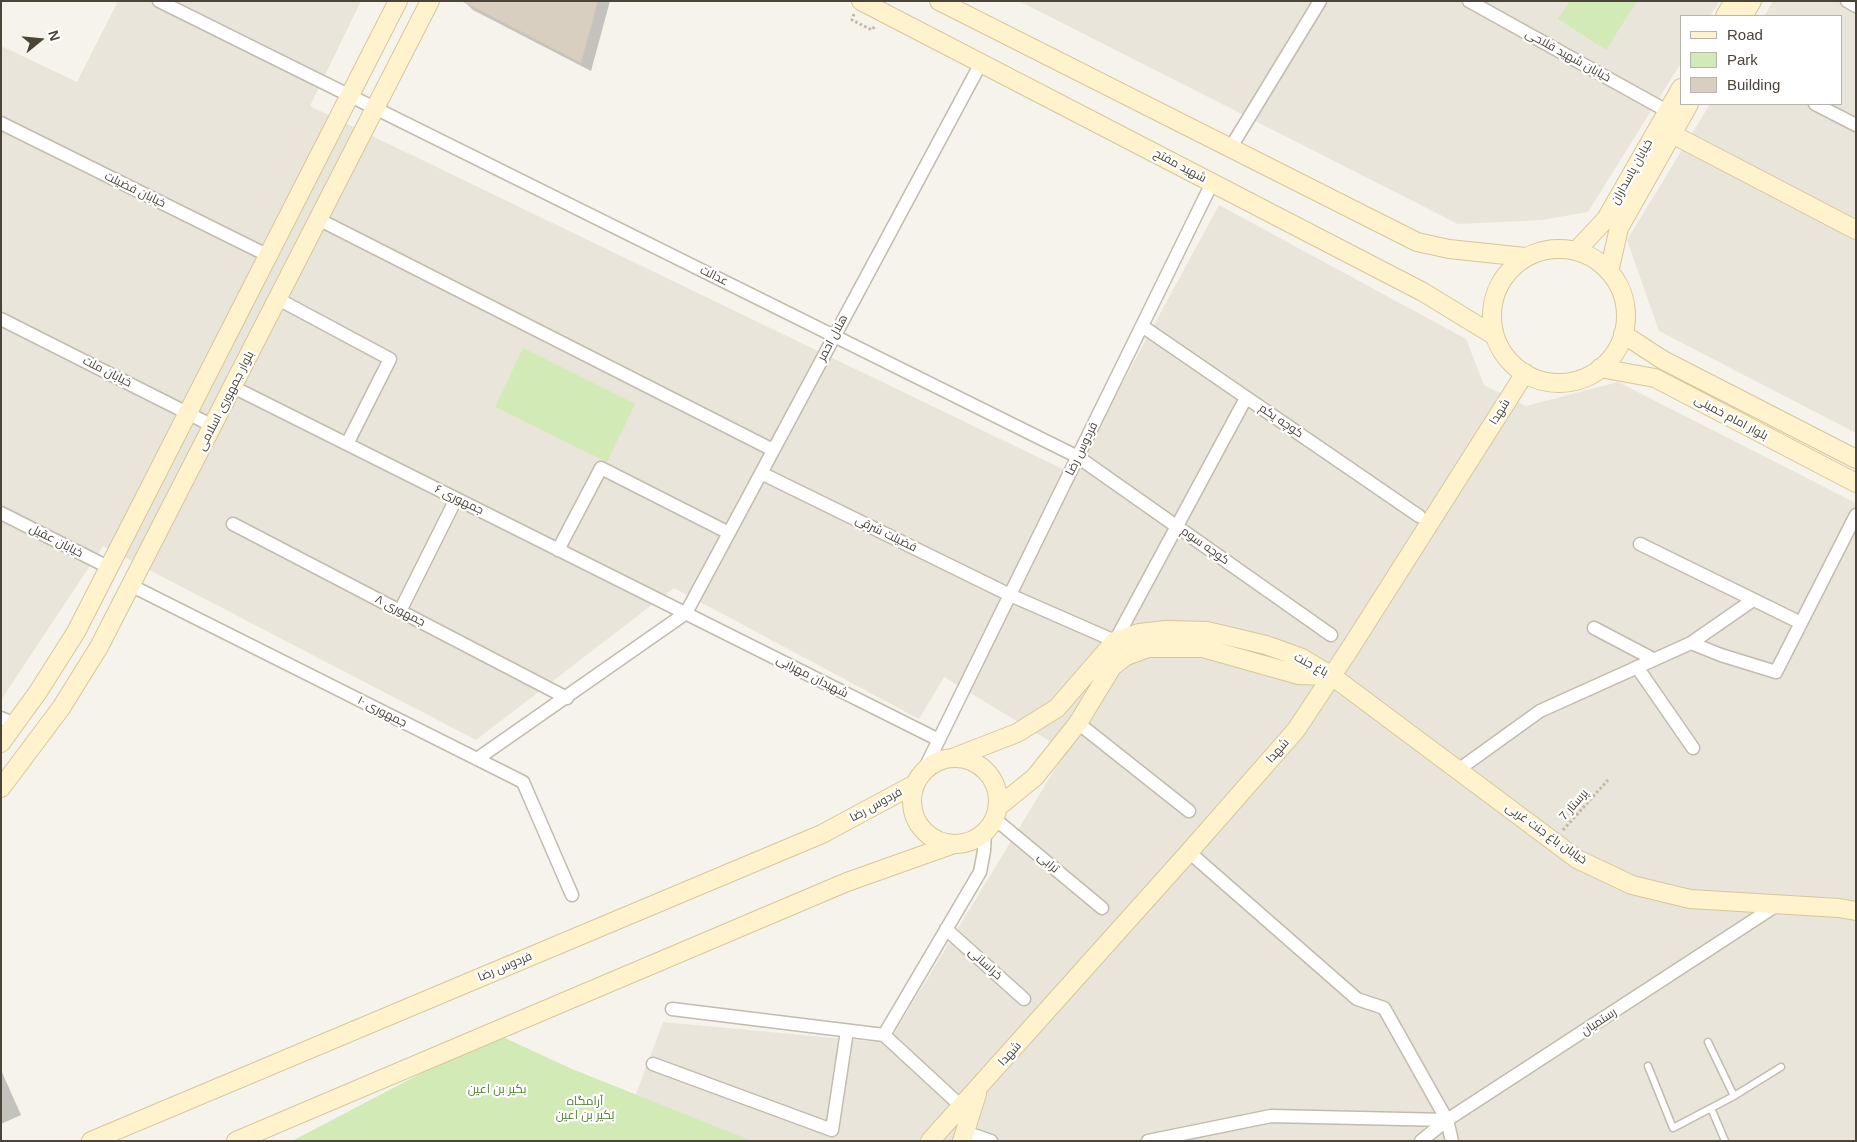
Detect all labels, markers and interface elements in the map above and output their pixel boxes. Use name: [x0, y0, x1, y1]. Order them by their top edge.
north arrow: [15, 15, 65, 65]
legend: [1680, 15, 1842, 105]
text: Road: [1727, 26, 1763, 43]
street label: خیابان شهید فلاحی: [1523, 27, 1613, 85]
text: N: [45, 28, 63, 43]
text: Park: [1727, 51, 1758, 68]
text: Building: [1727, 76, 1780, 93]
street label: خیابان پاسداران: [1608, 137, 1656, 207]
street label: شهید مفتح: [1151, 146, 1209, 186]
street label: خیابان فضیلت: [102, 169, 168, 211]
street label: عدالت: [697, 263, 731, 289]
street label: هلال احمر: [815, 312, 851, 364]
street label: بلوار جمهوری اسلامی: [195, 349, 257, 453]
street label: خیابان ملت: [80, 354, 134, 390]
street label: بلوار امام خمینی: [1692, 393, 1770, 443]
street label: شهدا: [1487, 397, 1513, 427]
street label: کوچه یکم: [1256, 401, 1306, 441]
street label: فردوس رضا: [1063, 420, 1101, 478]
street label: جمهوری ۶: [432, 482, 486, 518]
street label: فضیلت شرقی: [853, 513, 919, 555]
street label: خیابان عقیل: [27, 521, 85, 561]
street label: کوچه سوم: [1178, 524, 1232, 568]
street label: جمهوری ۸: [373, 592, 427, 630]
street label: باغ جنت: [1291, 650, 1331, 680]
street label: شهیدان مهرابی: [774, 653, 850, 701]
street label: جمهوری ۱۰: [355, 693, 409, 731]
street label: شهدا: [1264, 736, 1292, 766]
street label: فردوس رضا: [847, 785, 905, 825]
street label: پرستار 7: [1556, 786, 1592, 824]
street label: خیابان باغ جنت غربی: [1502, 800, 1590, 868]
street label: ترابی: [1034, 850, 1062, 876]
street label: خراسانی: [965, 945, 1005, 983]
street label: فردوس رضا: [476, 949, 534, 985]
street label: رستمیان: [1578, 1005, 1620, 1039]
street label: شهدا: [995, 1039, 1025, 1069]
park label: بکیر بن اعین: [468, 1083, 526, 1097]
park label: آرامگاه بُکیر بن اعین: [556, 1095, 614, 1123]

